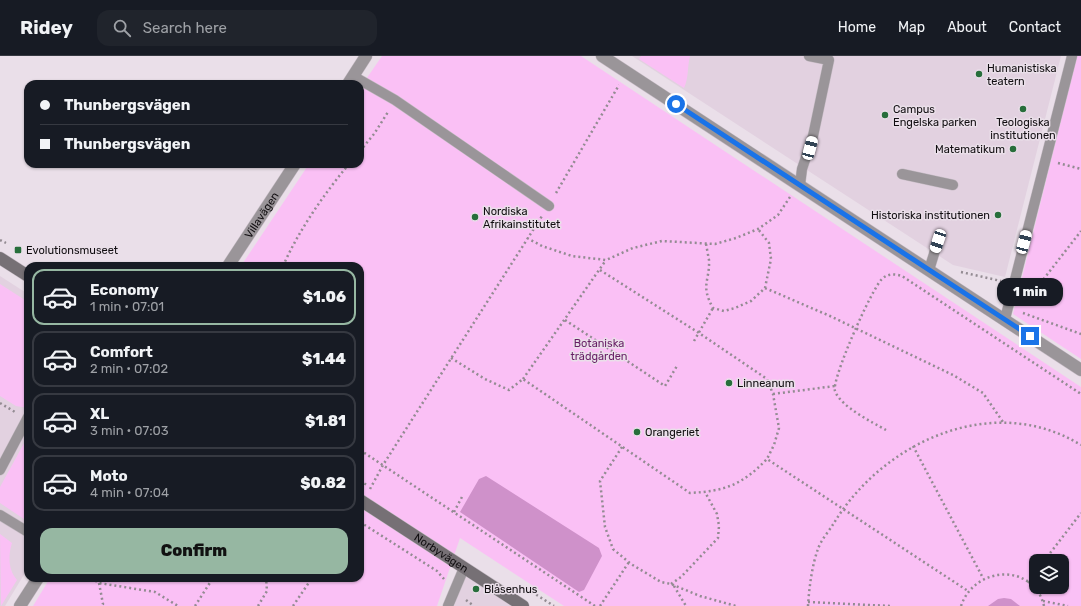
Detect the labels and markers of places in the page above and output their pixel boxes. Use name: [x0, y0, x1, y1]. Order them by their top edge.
place label: Humanistiska teatern: [987, 62, 1056, 88]
marker: Humanistiska teatern: [974, 69, 984, 79]
place label: Campus Engelska parken: [893, 103, 977, 129]
marker: Teologiska institutionen: [1018, 104, 1028, 114]
marker: Campus Engelska parken: [880, 110, 890, 120]
place label: Teologiska institutionen: [990, 116, 1056, 142]
place label: Matematikum: [935, 143, 1005, 156]
marker: Matematikum: [1008, 144, 1018, 154]
place label: Nordiska Afrikainstitutet: [483, 205, 561, 231]
place label: Historiska institutionen: [871, 209, 990, 222]
marker: Historiska institutionen: [993, 210, 1003, 220]
marker: Nordiska Afrikainstitutet: [470, 212, 480, 222]
place label: Evolutionsmuseet: [26, 244, 119, 257]
marker: Evolutionsmuseet: [13, 245, 23, 255]
place label: Linneanum: [737, 377, 795, 390]
marker: Linneanum: [724, 378, 734, 388]
place label: Orangeriet: [645, 426, 700, 439]
marker: Orangeriet: [632, 427, 642, 437]
place label: Blåsenhus: [484, 583, 538, 596]
marker: Blåsenhus: [471, 584, 481, 594]

